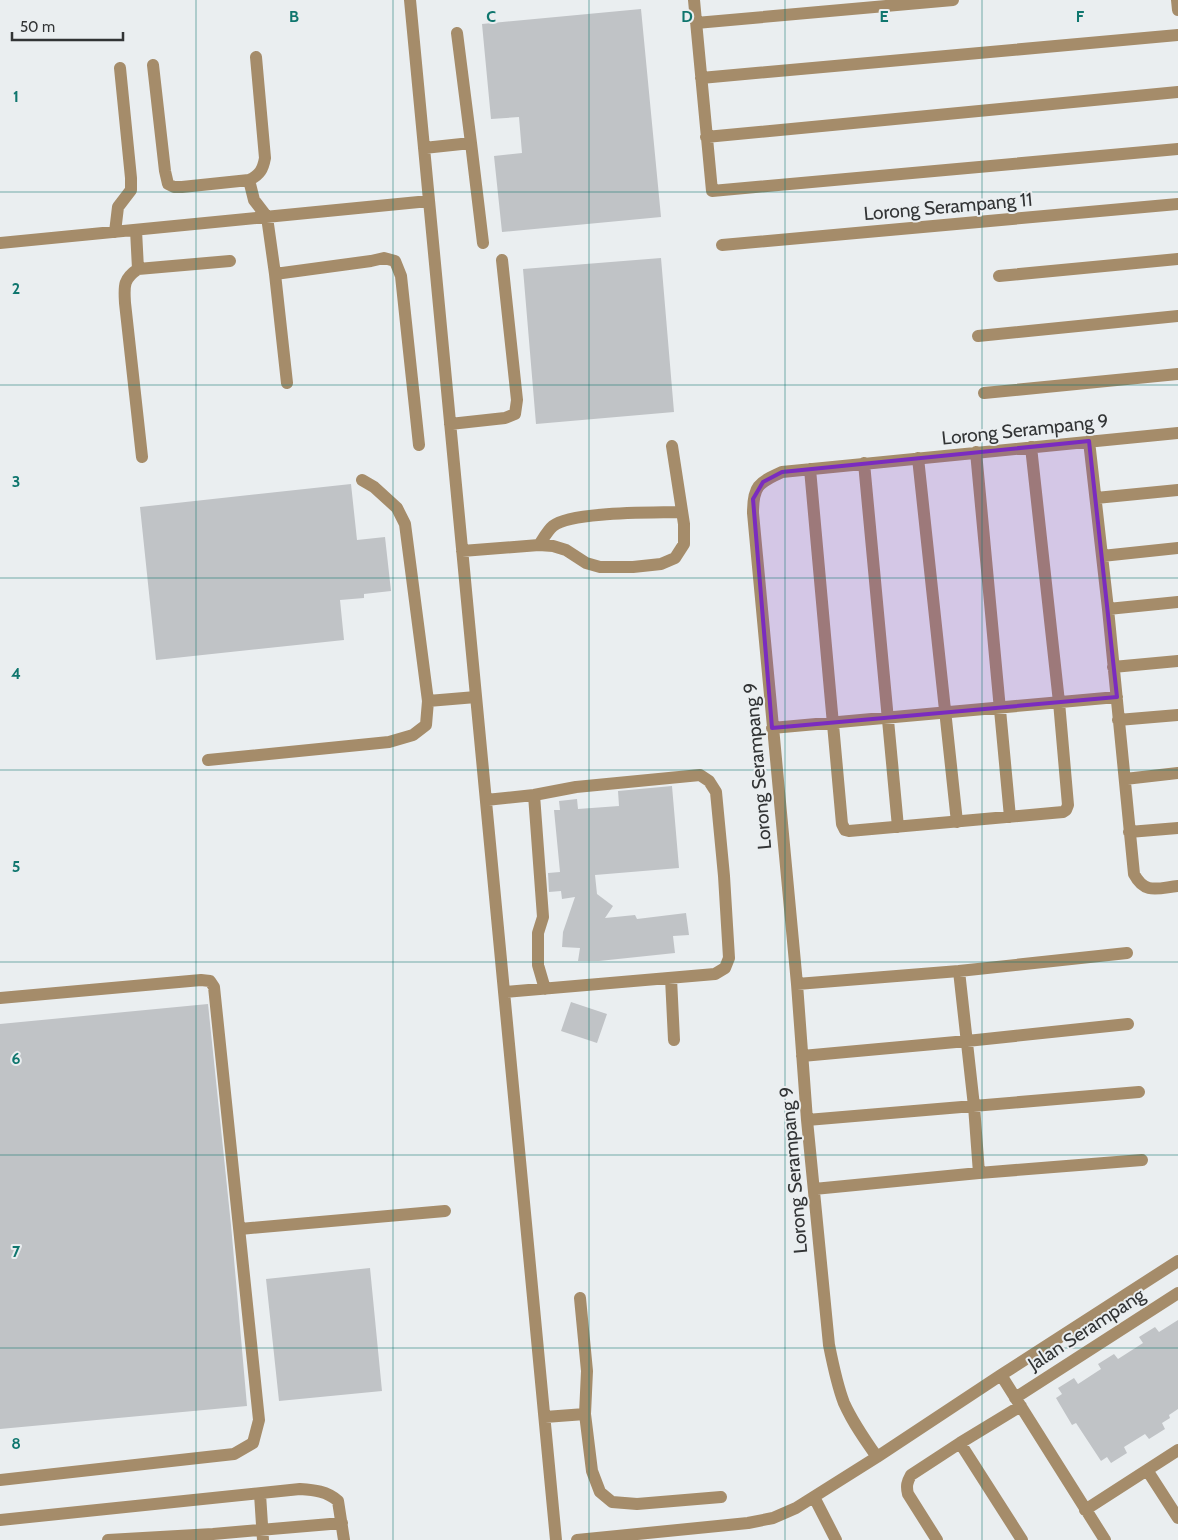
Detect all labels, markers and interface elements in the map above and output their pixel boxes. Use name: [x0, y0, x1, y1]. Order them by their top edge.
text: B: [289, 7, 299, 26]
text: C: [486, 7, 496, 26]
text: D: [681, 7, 693, 26]
text: E: [879, 7, 889, 26]
text: F: [1076, 7, 1085, 26]
scale bar: [12, 10, 124, 42]
text: 50 m: [20, 18, 55, 36]
text: 1: [13, 87, 19, 106]
street label: Lorong Serampang 11: [863, 188, 1033, 225]
text: 2: [12, 279, 20, 298]
street label: Lorong Serampang 9: [940, 409, 1110, 450]
text: 3: [12, 472, 20, 491]
text: 4: [11, 664, 21, 683]
street label: Lorong Serampang 9: [739, 681, 776, 850]
text: 5: [12, 857, 20, 876]
text: 6: [12, 1049, 21, 1068]
street label: Lorong Serampang 9: [775, 1085, 812, 1254]
text: 7: [12, 1242, 21, 1261]
street label: Jalan Serampang: [1023, 1283, 1149, 1376]
text: 8: [11, 1434, 21, 1453]

